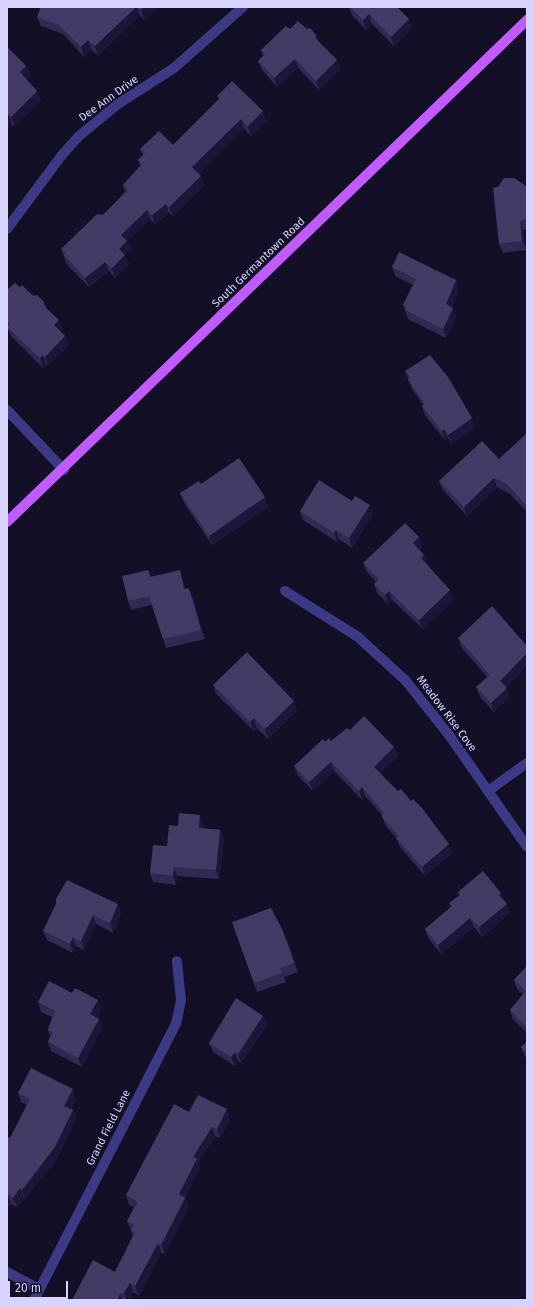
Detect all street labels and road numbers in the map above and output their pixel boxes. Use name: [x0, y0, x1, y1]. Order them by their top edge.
street label: Dee Ann Drive: [77, 73, 141, 125]
street label: South Germantown Road: [210, 215, 308, 311]
street label: Meadow Rise Cove: [413, 673, 479, 755]
street label: Grand Field Lane: [84, 1088, 134, 1168]

